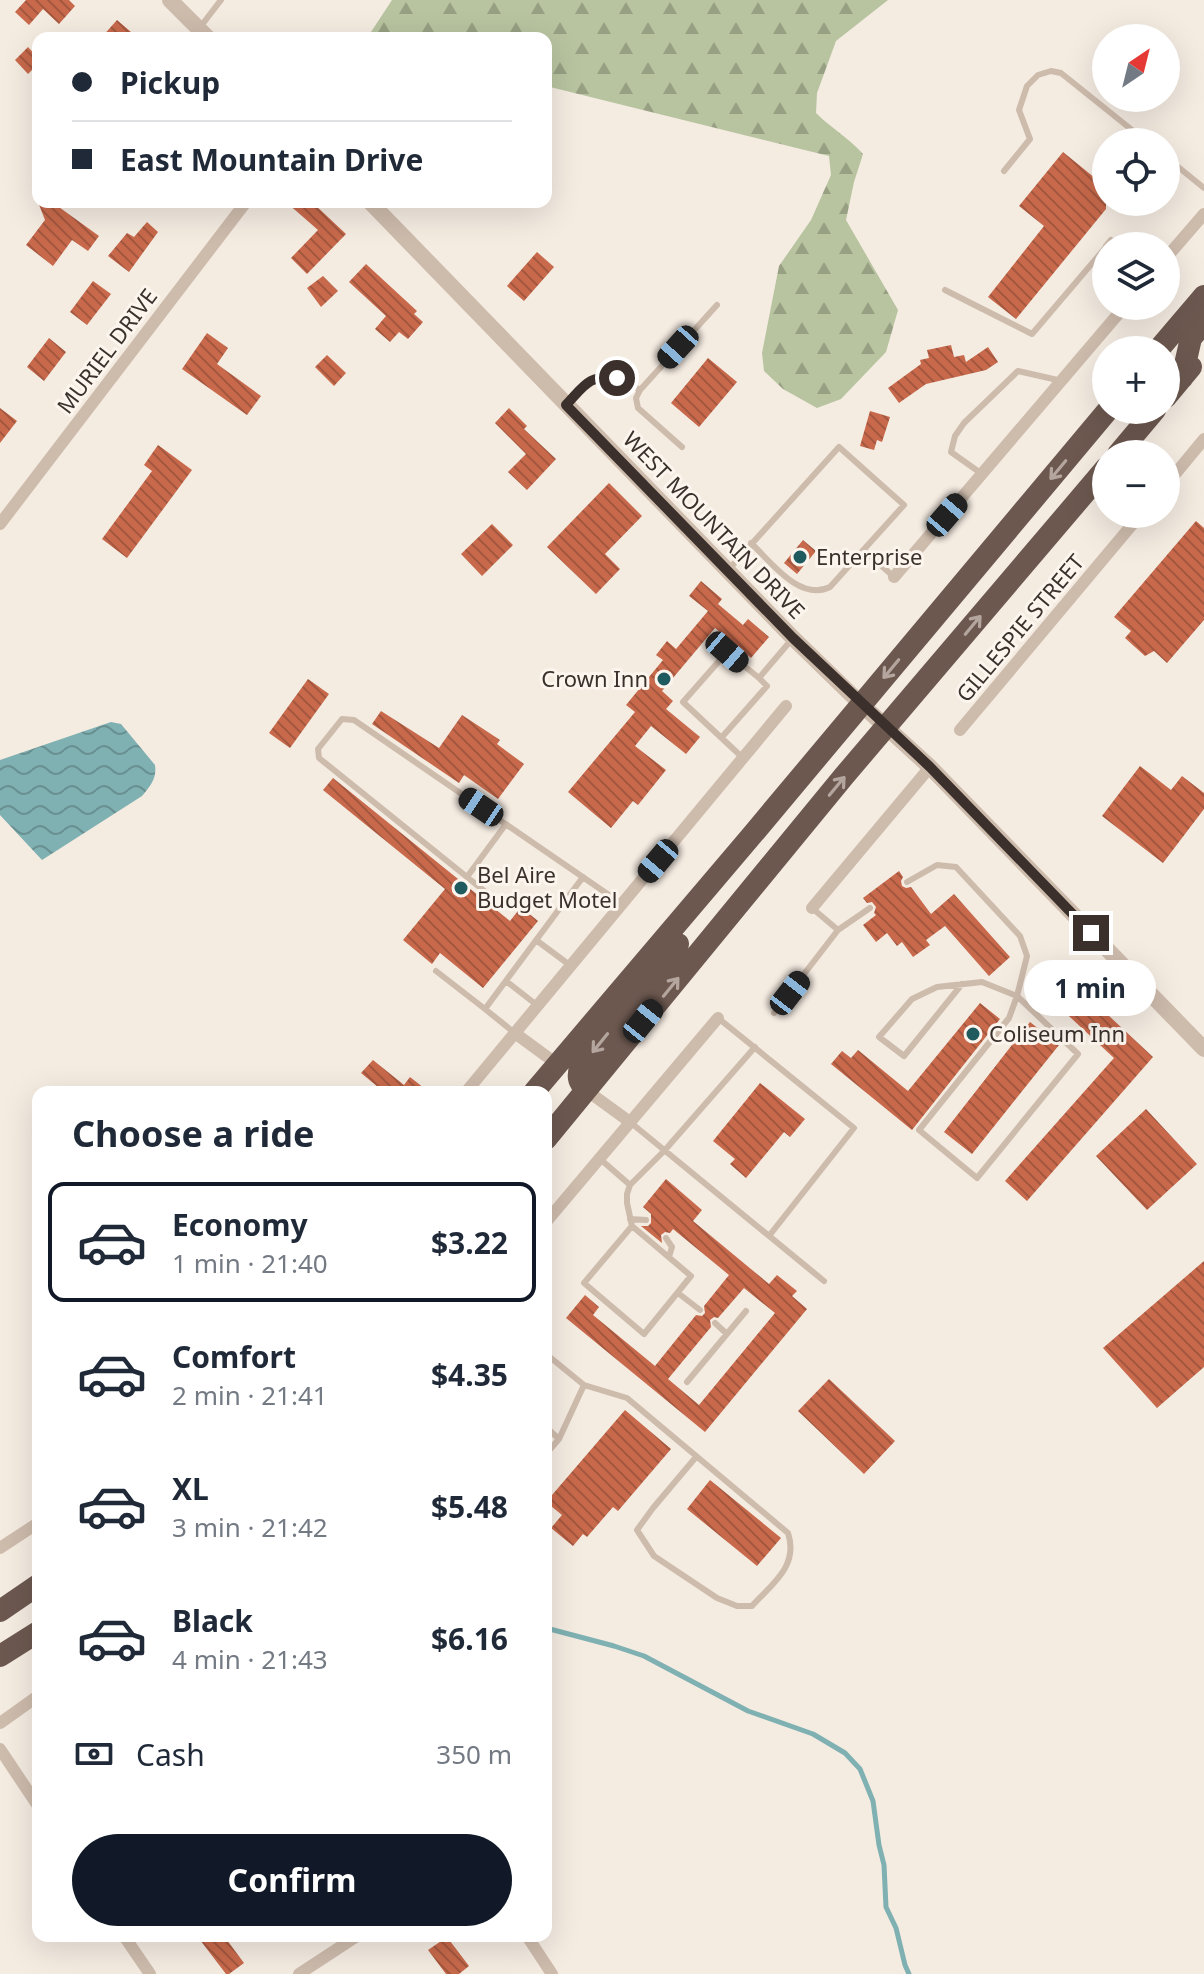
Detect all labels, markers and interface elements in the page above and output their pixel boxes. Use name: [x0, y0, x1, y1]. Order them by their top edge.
north arrow: [1092, 24, 1180, 112]
map controls: [1092, 24, 1180, 528]
text: Pickup: [120, 62, 220, 103]
button: locate: [1092, 128, 1180, 216]
text: East Mountain Drive: [120, 139, 423, 180]
button: layers: [1092, 232, 1180, 320]
street label: MURIEL DRIVE: [49, 282, 163, 419]
car: [653, 321, 703, 373]
button: +: [1092, 336, 1180, 424]
route start: [599, 360, 635, 396]
street label: WEST MOUNTAIN DRIVE: [617, 424, 812, 625]
button: −: [1092, 440, 1180, 528]
one-way arrow: [1049, 459, 1067, 480]
car: [922, 489, 972, 541]
place label: Enterprise: [816, 541, 923, 571]
street label: GILLESPIE STREET: [949, 547, 1090, 708]
marker: Enterprise: [791, 548, 809, 566]
one-way arrow: [964, 616, 982, 636]
car: [701, 627, 753, 677]
one-way arrow: [883, 659, 901, 680]
place label: Crown Inn: [541, 663, 648, 693]
marker: Crown Inn: [655, 670, 673, 688]
one-way arrow: [828, 776, 845, 797]
car: [454, 784, 508, 830]
car: [633, 835, 683, 887]
place label: Bel Aire Budget Motel: [477, 859, 617, 914]
marker: Bel Aire Budget Motel: [452, 879, 470, 897]
route end: [1073, 915, 1109, 951]
callout: 1 min: [1025, 961, 1157, 1017]
car: [766, 967, 814, 1019]
text: 1 min: [1054, 970, 1126, 1006]
one-way arrow: [662, 977, 680, 997]
car: [619, 995, 667, 1047]
place label: Coliseum Inn: [989, 1018, 1125, 1048]
marker: Coliseum Inn: [964, 1025, 982, 1043]
one-way arrow: [591, 1033, 609, 1053]
text: Choose a ride: [72, 1109, 314, 1158]
text: Economy: [172, 1204, 308, 1245]
icon: car: [76, 1206, 148, 1278]
text: $3.22: [431, 1222, 508, 1263]
text: 1 min · 21:40: [172, 1245, 328, 1281]
text: Comfort: [172, 1336, 296, 1377]
icon: car: [76, 1338, 148, 1410]
text: $4.35: [431, 1354, 508, 1395]
text: 2 min · 21:41: [172, 1377, 328, 1413]
text: XL: [172, 1468, 209, 1509]
icon: car: [76, 1470, 148, 1542]
text: $5.48: [431, 1486, 508, 1527]
text: 3 min · 21:42: [172, 1509, 328, 1545]
text: Black: [172, 1600, 253, 1641]
icon: car: [76, 1602, 148, 1674]
text: $6.16: [431, 1618, 508, 1659]
text: 4 min · 21:43: [172, 1641, 328, 1677]
icon: cash: [72, 1732, 116, 1776]
text: Cash: [136, 1734, 205, 1775]
text: 350 m: [436, 1736, 512, 1772]
button: Confirm: [72, 1834, 512, 1926]

